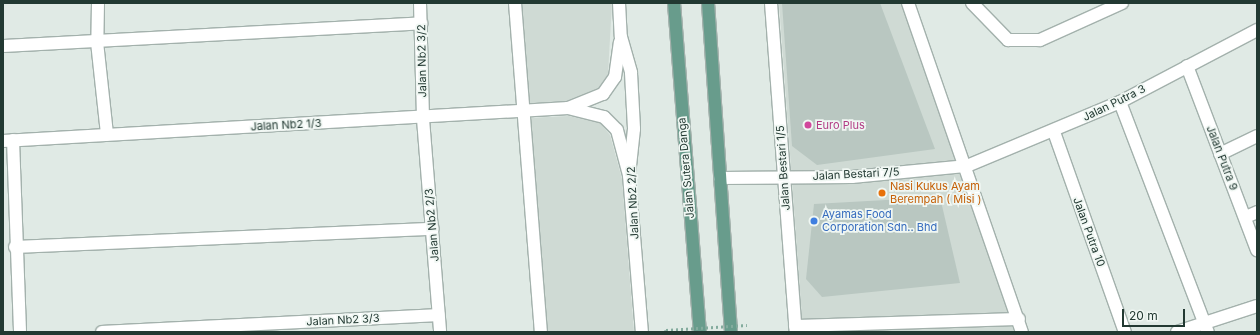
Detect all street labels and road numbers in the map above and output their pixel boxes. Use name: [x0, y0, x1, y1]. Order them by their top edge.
street label: Jalan Nb2 3/2: [415, 24, 429, 98]
street label: Jalan Putra 3: [1080, 82, 1148, 124]
street label: Jalan Nb2 1/3: [250, 117, 322, 133]
street label: Jalan Sutera Danga: [675, 117, 697, 219]
street label: Jalan Putra 9: [1204, 124, 1240, 192]
street label: Jalan Bestari 1/5: [773, 125, 793, 211]
street label: Jalan Bestari 7/5: [812, 165, 900, 183]
street label: Jalan Nb2 2/2: [624, 166, 642, 240]
street label: Jalan Nb2 2/3: [422, 188, 442, 262]
street label: Jalan Putra 10: [1070, 196, 1108, 268]
street label: Jalan Nb2 3/3: [306, 311, 380, 329]

